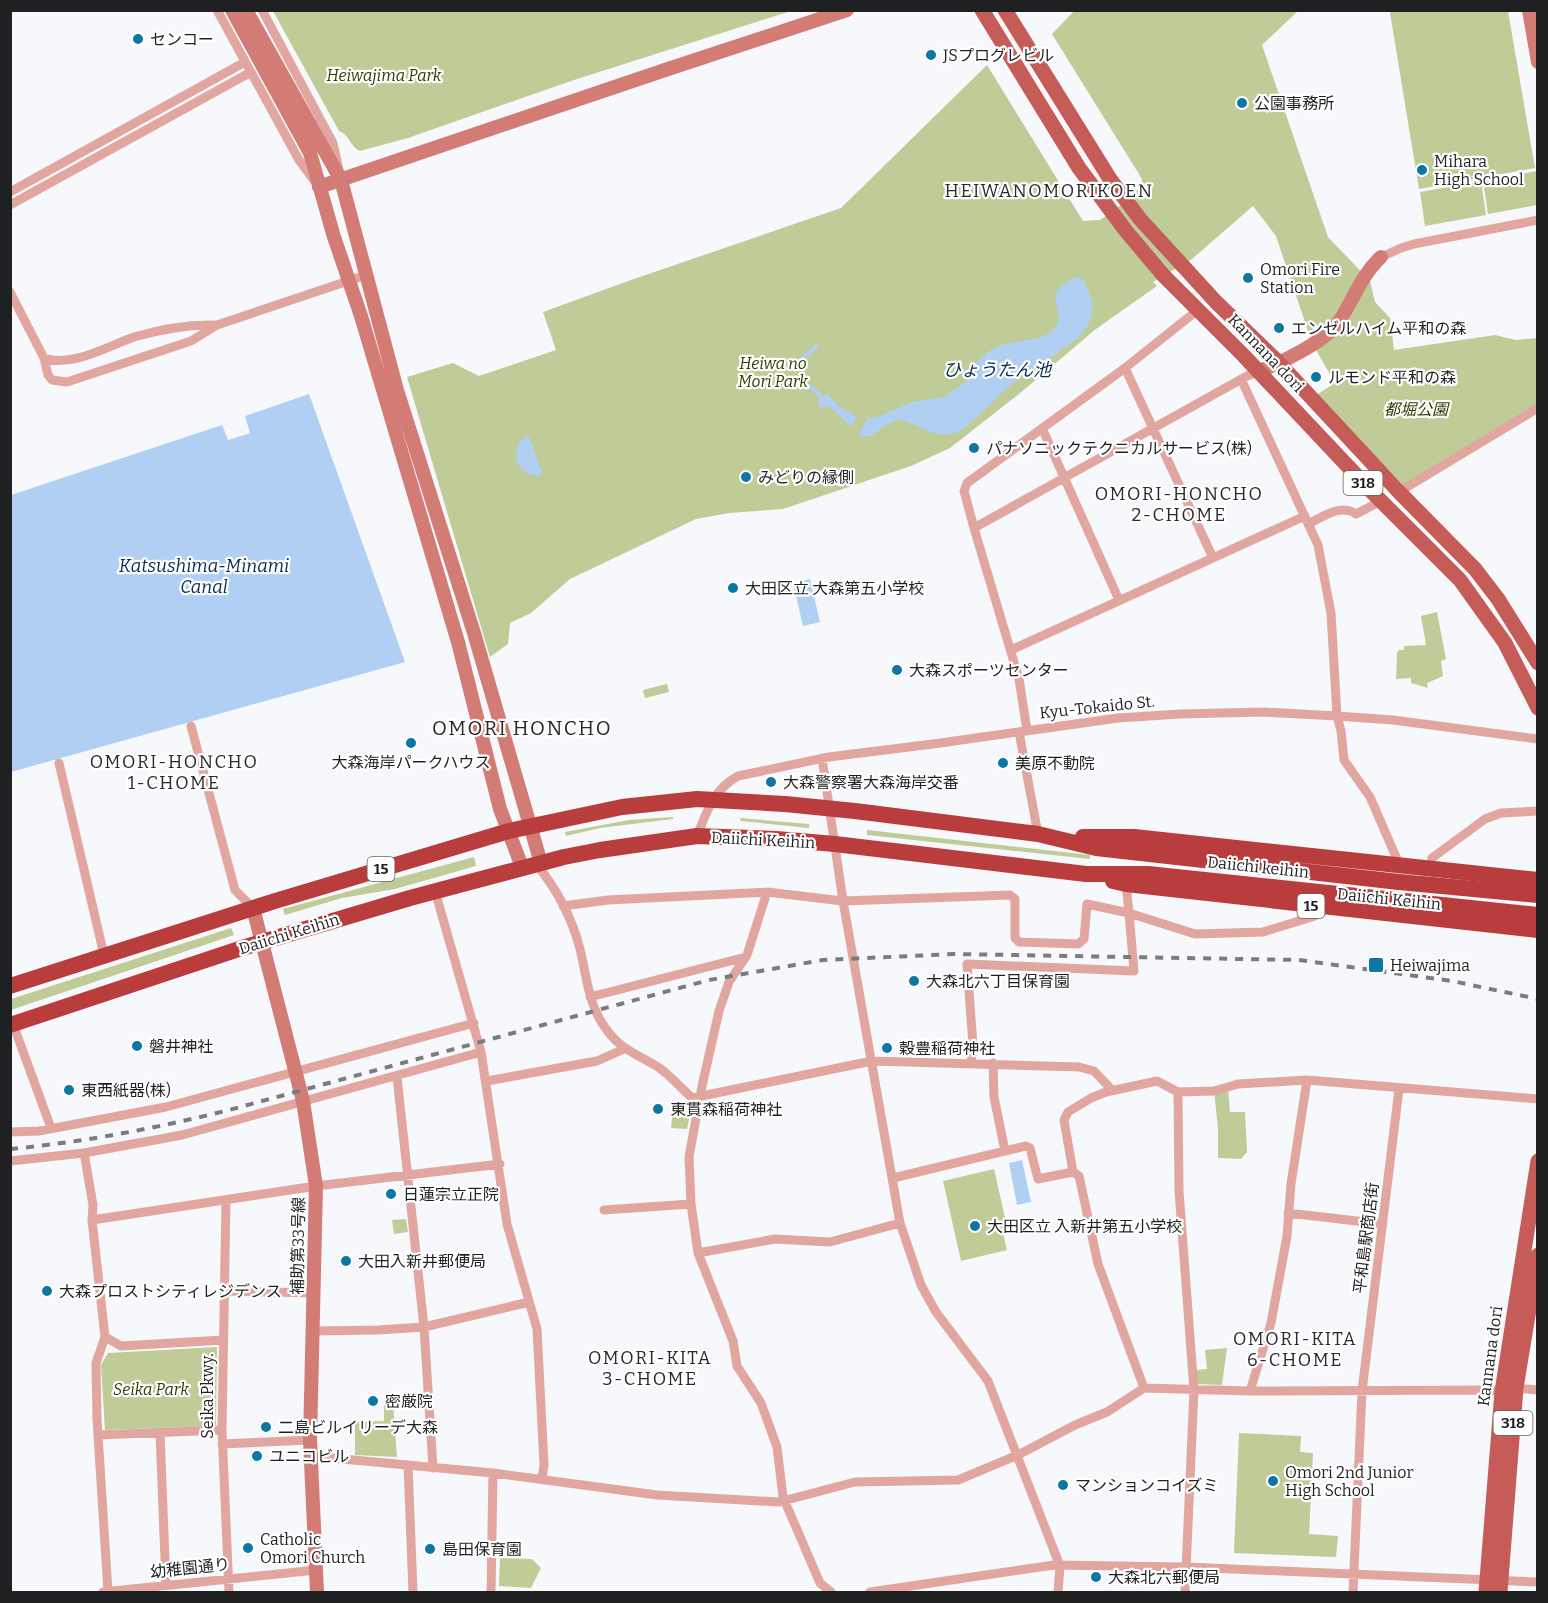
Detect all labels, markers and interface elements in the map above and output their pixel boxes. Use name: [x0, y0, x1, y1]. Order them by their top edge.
place label: センコー: [150, 30, 214, 49]
marker: センコー: [131, 32, 145, 46]
place label: JSプログレビル: [942, 46, 1054, 65]
marker: JSプログレビル: [924, 48, 938, 62]
park label: Heiwajima Park: [326, 66, 442, 85]
place label: 公園事務所: [1254, 94, 1334, 113]
marker: 公園事務所: [1235, 96, 1249, 110]
place label: Mihara High School: [1434, 152, 1524, 189]
marker: Mihara High School: [1415, 163, 1429, 177]
district label: HEIWANOMORIKOEN: [945, 180, 1153, 202]
place label: Omori Fire Station: [1260, 260, 1340, 297]
marker: Omori Fire Station: [1241, 271, 1255, 285]
street label: Kannana dori: [1224, 310, 1308, 396]
place label: エンゼルハイム平和の森: [1291, 319, 1466, 338]
marker: エンゼルハイム平和の森: [1272, 321, 1286, 335]
park label: Heiwa no Mori Park: [738, 354, 808, 391]
water label: ひょうたん池: [943, 359, 1053, 381]
place label: ルモンド平和の森: [1328, 368, 1456, 387]
marker: ルモンド平和の森: [1309, 370, 1323, 384]
park label: 都堀公園: [1384, 400, 1450, 419]
place label: パナソニックテクニカルサービス(株): [986, 439, 1252, 458]
marker: パナソニックテクニカルサービス(株): [967, 441, 981, 455]
place label: みどりの縁側: [758, 468, 854, 487]
marker: みどりの縁側: [739, 470, 753, 484]
road number: 318: [1344, 471, 1382, 495]
district label: OMORI-HONCHO 2-CHOME: [1095, 483, 1263, 526]
water label: Katsushima-Minami Canal: [119, 555, 289, 598]
place label: 大田区立 大森第五小学校: [745, 579, 924, 598]
marker: 大田区立 大森第五小学校: [726, 581, 740, 595]
place label: 大森スポーツセンター: [909, 661, 1069, 680]
marker: 大森スポーツセンター: [890, 663, 904, 677]
street label: Kyu-Tokaido St.: [1038, 691, 1156, 723]
district label: OMORI HONCHO: [432, 716, 612, 740]
marker: 大森海岸パークハウス: [404, 736, 418, 750]
district label: OMORI-HONCHO 1-CHOME: [90, 751, 258, 794]
place label: 大森海岸パークハウス: [331, 753, 491, 772]
place label: 美原不動院: [1015, 754, 1095, 773]
marker: 美原不動院: [996, 756, 1010, 770]
place label: 大森警察署大森海岸交番: [783, 773, 959, 792]
marker: 大森警察署大森海岸交番: [764, 775, 778, 789]
street label: Daiichi Keihin: [710, 828, 816, 852]
street label: Daiichi keihin: [1206, 852, 1310, 882]
road number: 15: [368, 857, 394, 881]
street label: Daiichi Keihin: [1336, 884, 1442, 914]
road number: 15: [1298, 894, 1324, 918]
street label: Daiichi Keihin: [236, 910, 342, 958]
marker: Heiwajima: [1367, 956, 1385, 974]
place label: Heiwajima: [1390, 956, 1470, 975]
place label: 大森北六丁目保育園: [926, 972, 1070, 991]
marker: 大森北六丁目保育園: [907, 974, 921, 988]
place label: 磐井神社: [149, 1037, 213, 1056]
marker: 磐井神社: [130, 1039, 144, 1053]
place label: 穀豊稲荷神社: [899, 1039, 995, 1058]
marker: 穀豊稲荷神社: [880, 1041, 894, 1055]
place label: 東西紙器(株): [81, 1081, 171, 1100]
marker: 東西紙器(株): [62, 1083, 76, 1097]
place label: 東貫森稲荷神社: [670, 1100, 782, 1119]
marker: 東貫森稲荷神社: [651, 1102, 665, 1116]
street label: 平和島駅商店街: [1350, 1181, 1382, 1295]
place label: 日蓮宗立正院: [403, 1185, 499, 1204]
marker: 日蓮宗立正院: [384, 1187, 398, 1201]
street label: 補助第33号線: [288, 1197, 308, 1295]
place label: 大田区立 入新井第五小学校: [987, 1217, 1182, 1236]
marker: 大田区立 入新井第五小学校: [968, 1219, 982, 1233]
place label: 大田入新井郵便局: [358, 1252, 486, 1271]
marker: 大田入新井郵便局: [339, 1254, 353, 1268]
place label: 大森プロストシティレジデンス: [59, 1282, 282, 1301]
marker: 大森プロストシティレジデンス: [40, 1284, 54, 1298]
street label: Kannana dori: [1474, 1305, 1506, 1407]
district label: OMORI-KITA 6-CHOME: [1233, 1328, 1357, 1371]
district label: OMORI-KITA 3-CHOME: [588, 1347, 712, 1390]
street label: Seika Pkwy.: [198, 1353, 217, 1439]
park label: Seika Park: [113, 1380, 189, 1399]
place label: 密厳院: [385, 1392, 433, 1411]
marker: 密厳院: [366, 1394, 380, 1408]
road number: 318: [1494, 1411, 1532, 1435]
place label: 二島ビルイリーデ大森: [278, 1418, 438, 1437]
marker: 二島ビルイリーデ大森: [259, 1420, 273, 1434]
place label: ユニコビル: [269, 1447, 349, 1466]
marker: ユニコビル: [250, 1449, 264, 1463]
place label: Omori 2nd Junior High School: [1285, 1463, 1414, 1500]
marker: Omori 2nd Junior High School: [1266, 1474, 1280, 1488]
place label: マンションコイズミ: [1075, 1476, 1219, 1495]
marker: マンションコイズミ: [1056, 1478, 1070, 1492]
place label: Catholic Omori Church: [260, 1530, 365, 1567]
place label: 島田保育園: [442, 1540, 522, 1559]
marker: Catholic Omori Church: [241, 1541, 255, 1555]
marker: 島田保育園: [423, 1542, 437, 1556]
street label: 幼稚園通り: [149, 1554, 231, 1582]
place label: 大森北六郵便局: [1108, 1568, 1220, 1587]
marker: 大森北六郵便局: [1089, 1570, 1103, 1584]

